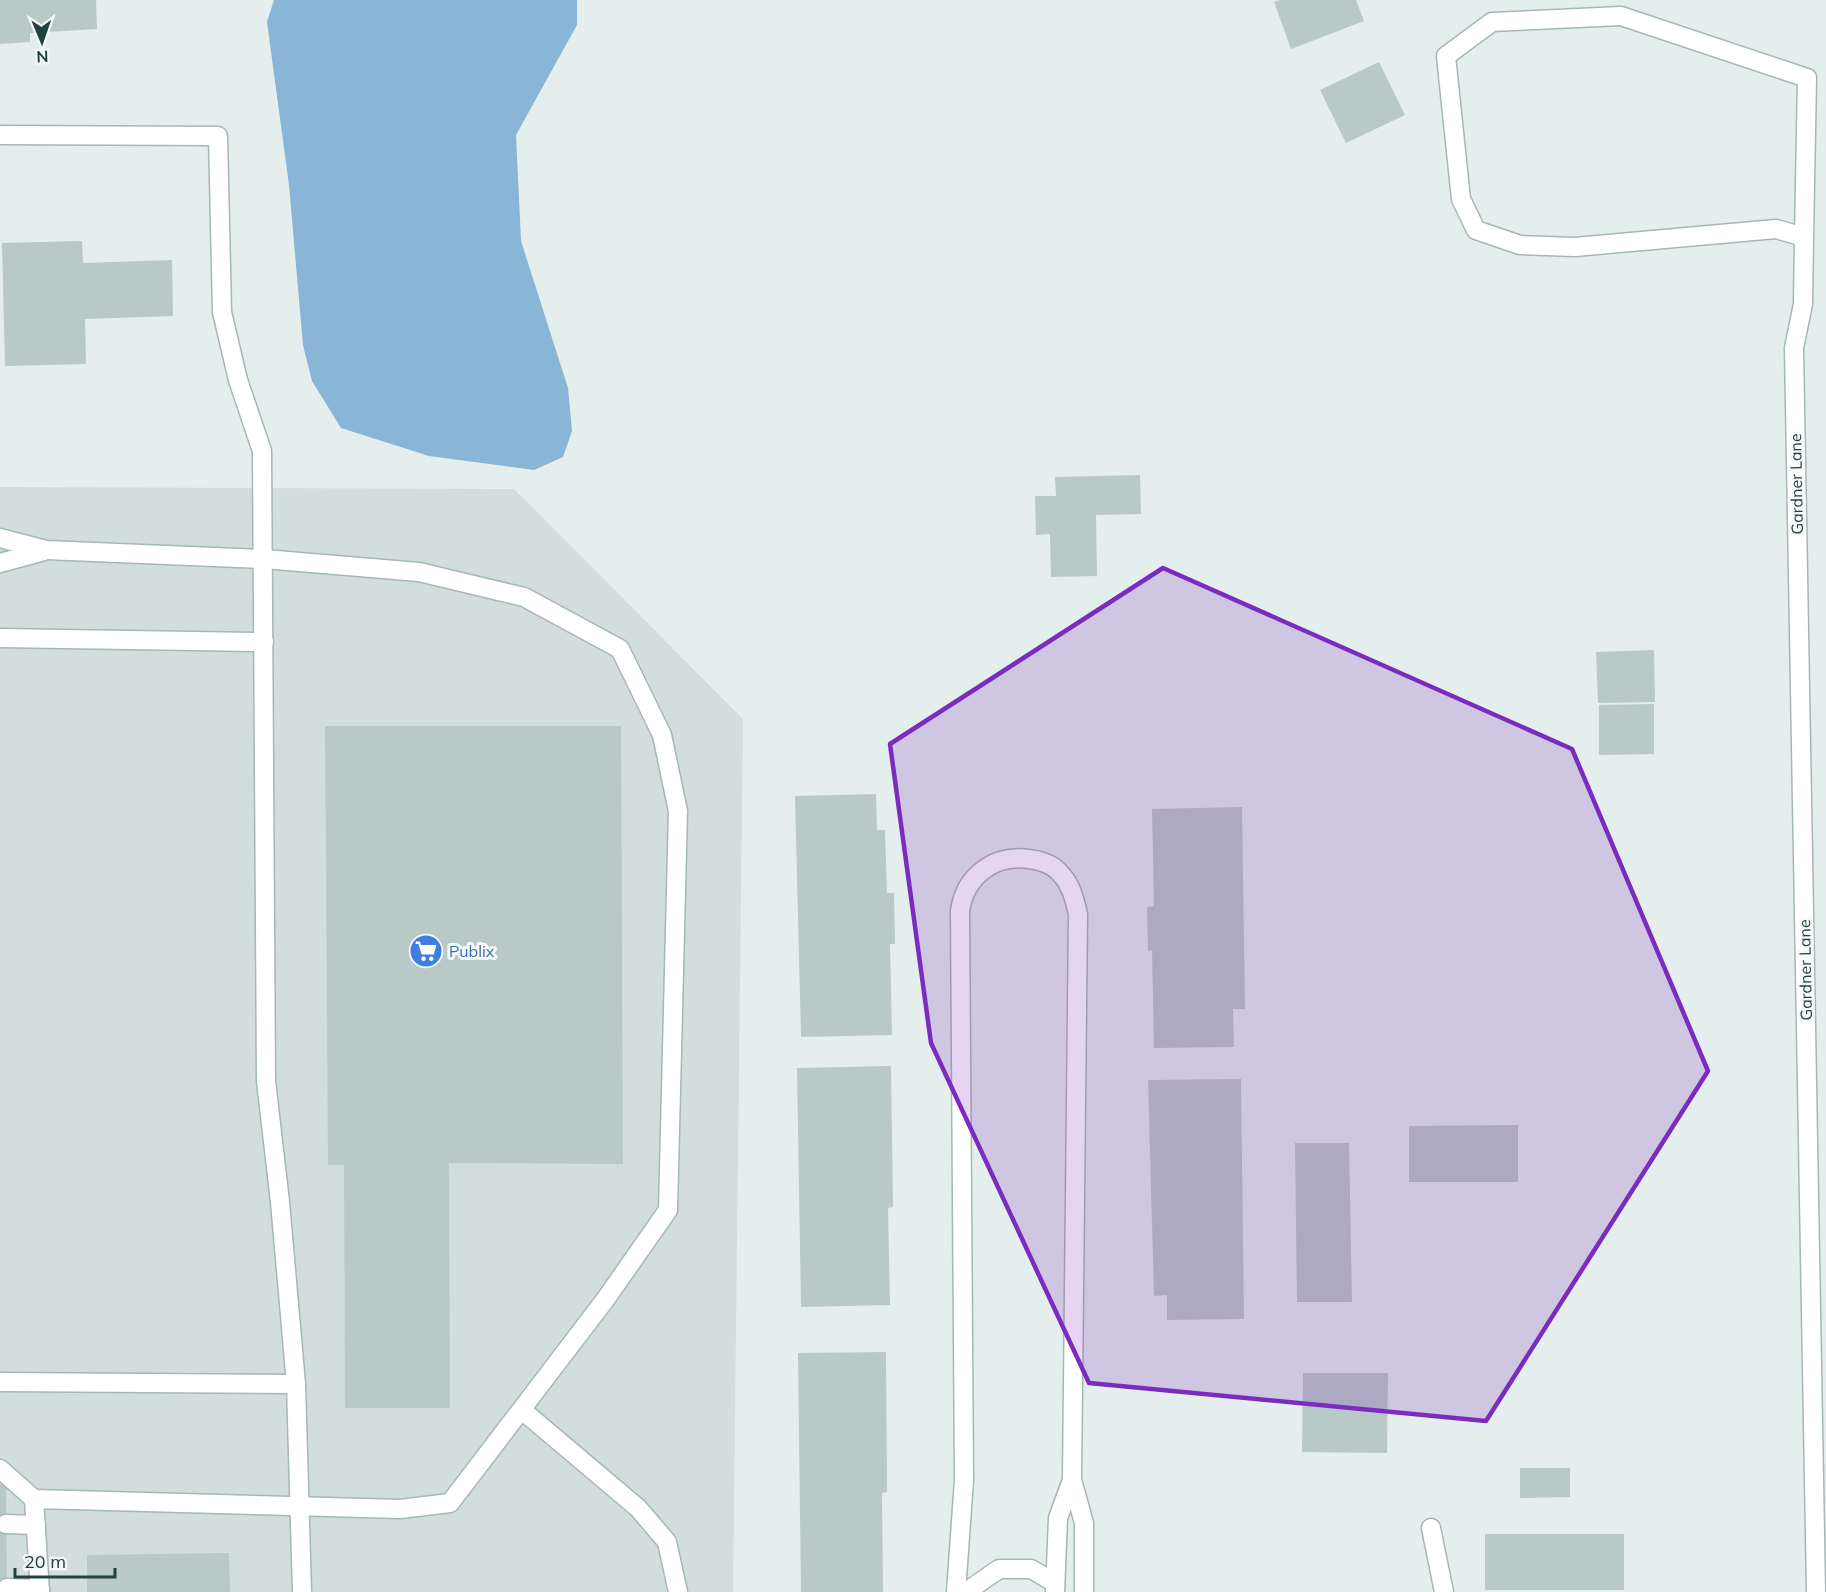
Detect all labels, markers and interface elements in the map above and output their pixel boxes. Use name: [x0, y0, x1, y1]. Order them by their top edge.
north arrow: [12, 12, 72, 72]
text: N: [36, 47, 49, 67]
street label: Gardner Lane: [1785, 433, 1807, 535]
street label: Gardner Lane: [1794, 919, 1816, 1021]
supermarket icon: Publix: [408, 933, 444, 969]
place label: Publix: [449, 941, 495, 961]
scale bar: [15, 1541, 116, 1579]
text: 20 m: [24, 1550, 66, 1573]

